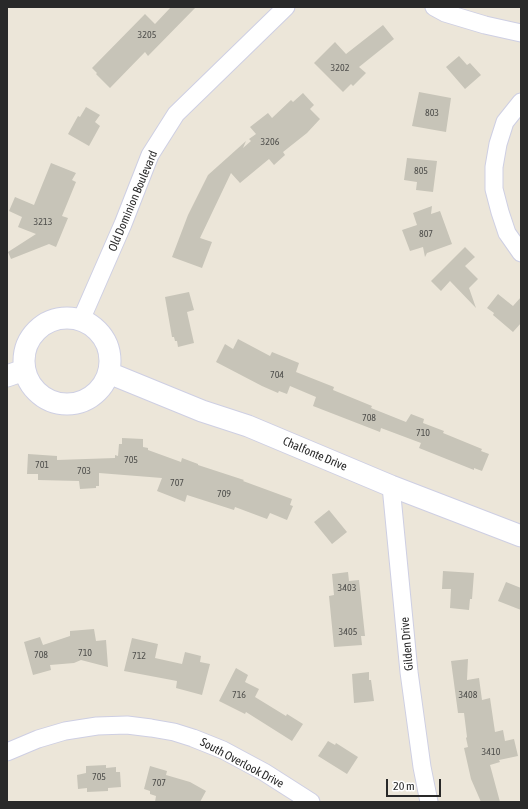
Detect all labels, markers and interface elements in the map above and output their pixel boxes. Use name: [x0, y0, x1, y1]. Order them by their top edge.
house number: 3205: [138, 29, 156, 41]
house number: 3202: [331, 62, 349, 74]
house number: 803: [425, 107, 439, 119]
house number: 3206: [261, 136, 279, 148]
street label: Old Dominion Boulevard: [105, 148, 161, 254]
house number: 805: [414, 165, 428, 177]
house number: 3213: [34, 216, 52, 228]
house number: 807: [419, 228, 433, 240]
house number: 704: [270, 369, 284, 381]
house number: 708: [362, 412, 376, 424]
house number: 710: [416, 427, 430, 439]
street label: Chalfonte Drive: [281, 434, 349, 474]
house number: 705: [124, 454, 138, 466]
house number: 701: [35, 459, 49, 471]
house number: 703: [77, 465, 91, 477]
house number: 707: [170, 477, 184, 489]
house number: 709: [217, 488, 231, 500]
house number: 3403: [338, 582, 356, 594]
street label: Gilden Drive: [397, 616, 417, 672]
house number: 3405: [339, 626, 357, 638]
house number: 710: [78, 647, 92, 659]
house number: 708: [34, 649, 48, 661]
house number: 712: [132, 650, 146, 662]
house number: 716: [232, 689, 246, 701]
house number: 3408: [459, 689, 477, 701]
street label: South Overlook Drive: [198, 735, 286, 791]
house number: 3410: [482, 746, 500, 758]
house number: 705: [92, 771, 106, 783]
scale bar: [388, 771, 443, 797]
house number: 707: [152, 777, 166, 789]
text: 20 m: [393, 779, 415, 793]

